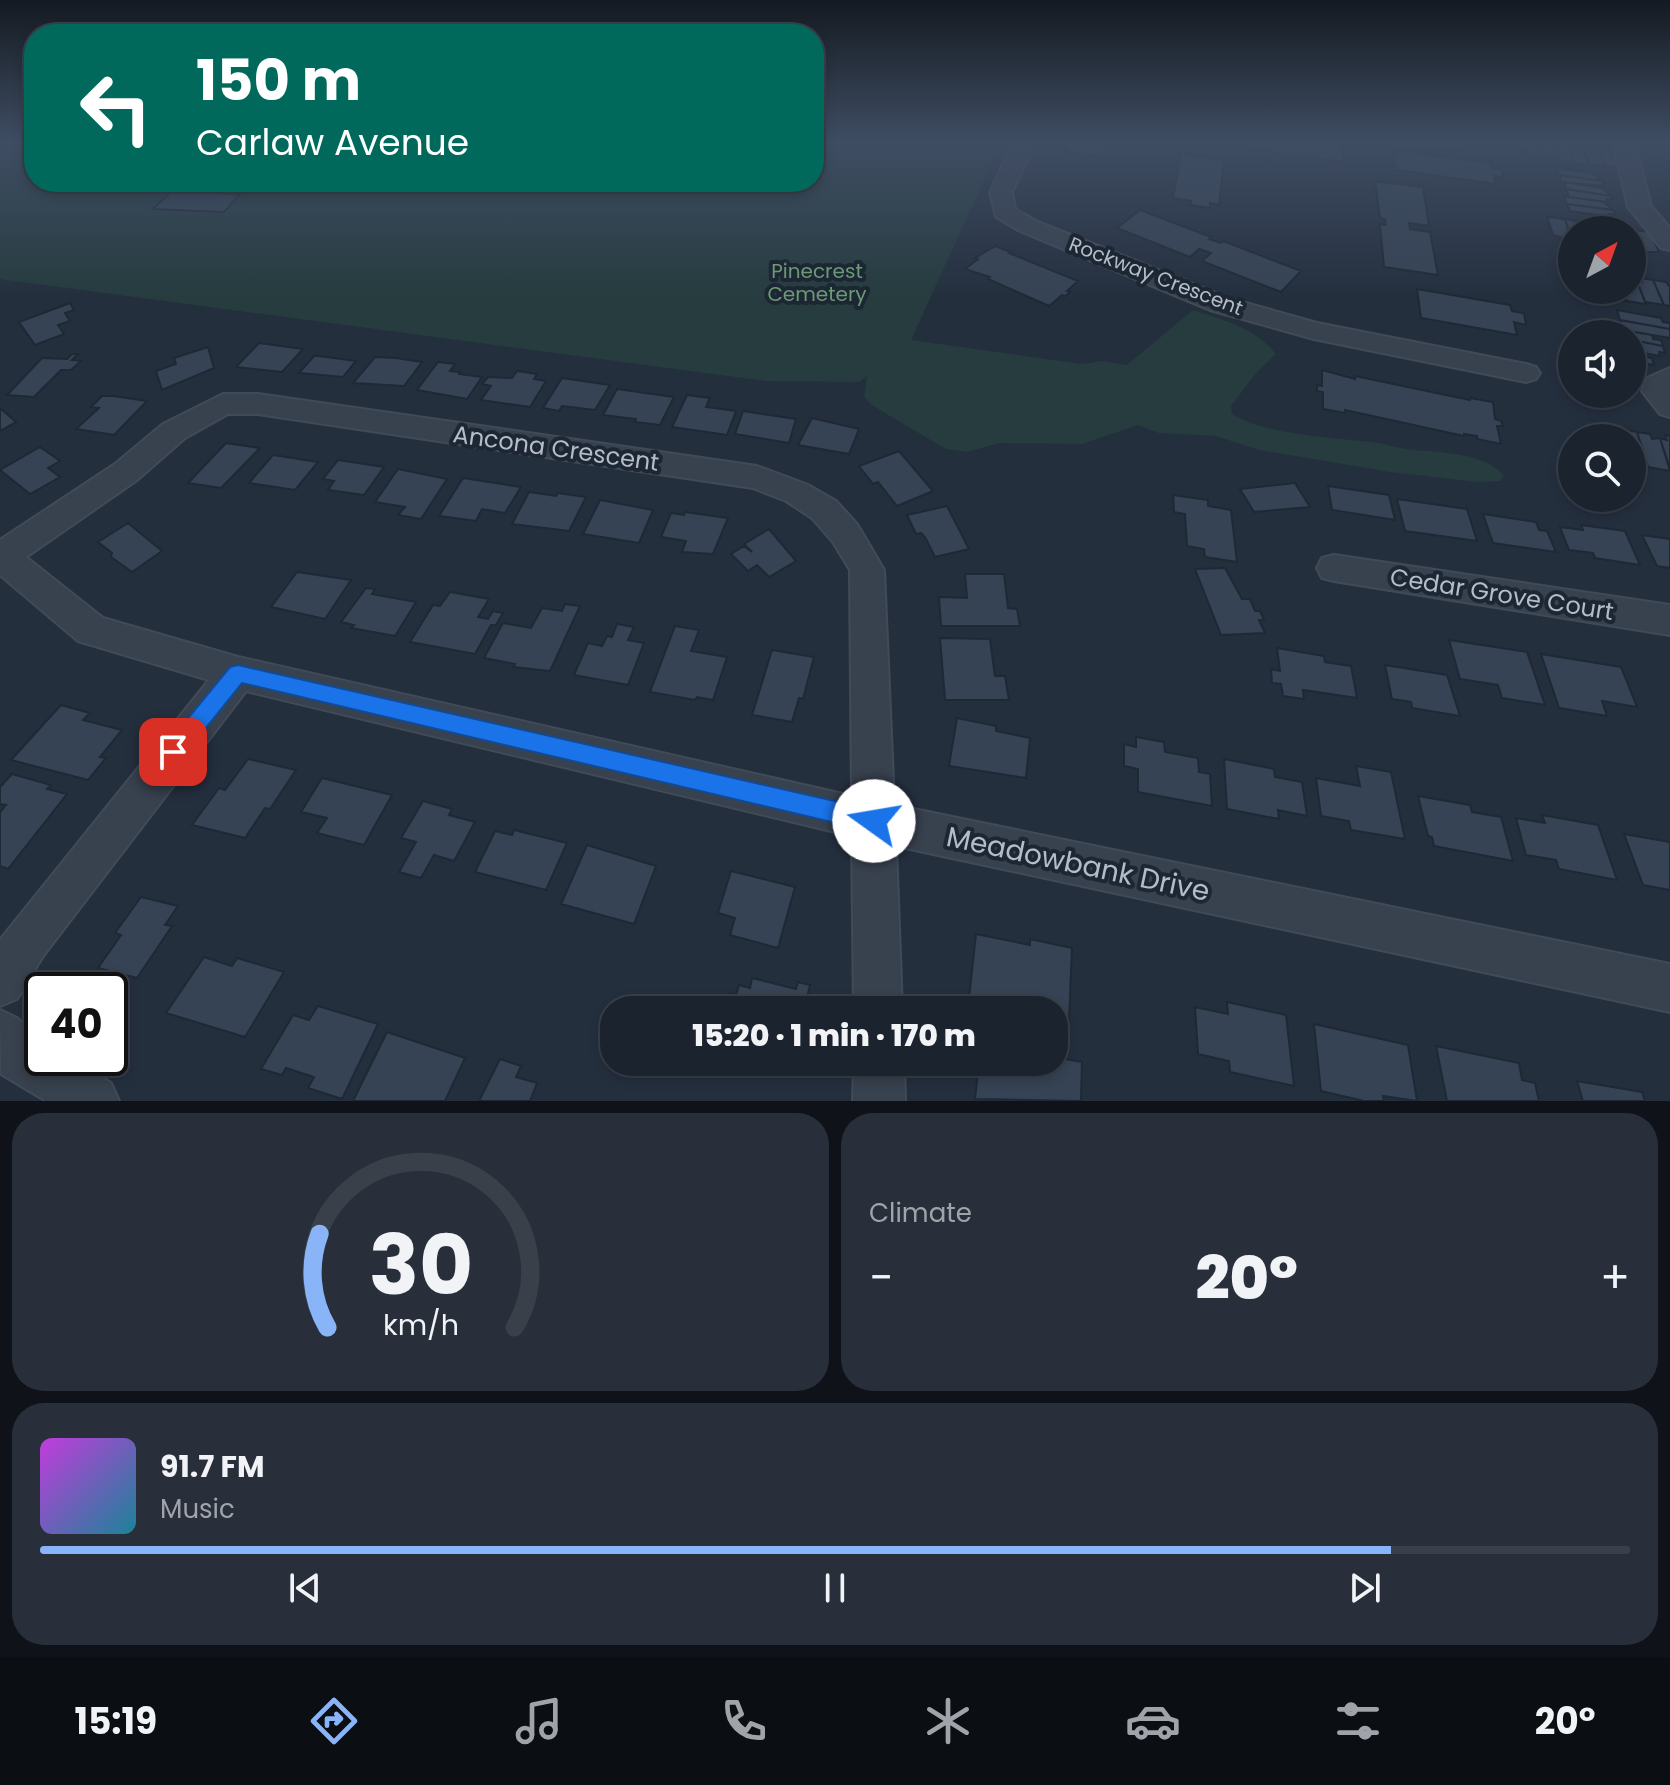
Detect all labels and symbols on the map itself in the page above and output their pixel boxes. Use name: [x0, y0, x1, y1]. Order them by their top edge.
north arrow: [1558, 216, 1646, 304]
street label: Rockway Crescent: [1065, 230, 1247, 322]
park label: Pinecrest Cemetery: [767, 257, 867, 308]
street label: Ancona Crescent: [451, 417, 661, 479]
street label: Cedar Grove Court: [1388, 560, 1616, 628]
pin: [139, 718, 207, 786]
position arrow: [832, 779, 916, 863]
street label: Meadowbank Drive: [943, 817, 1213, 911]
speed limit sign: 40: [24, 972, 128, 1076]

